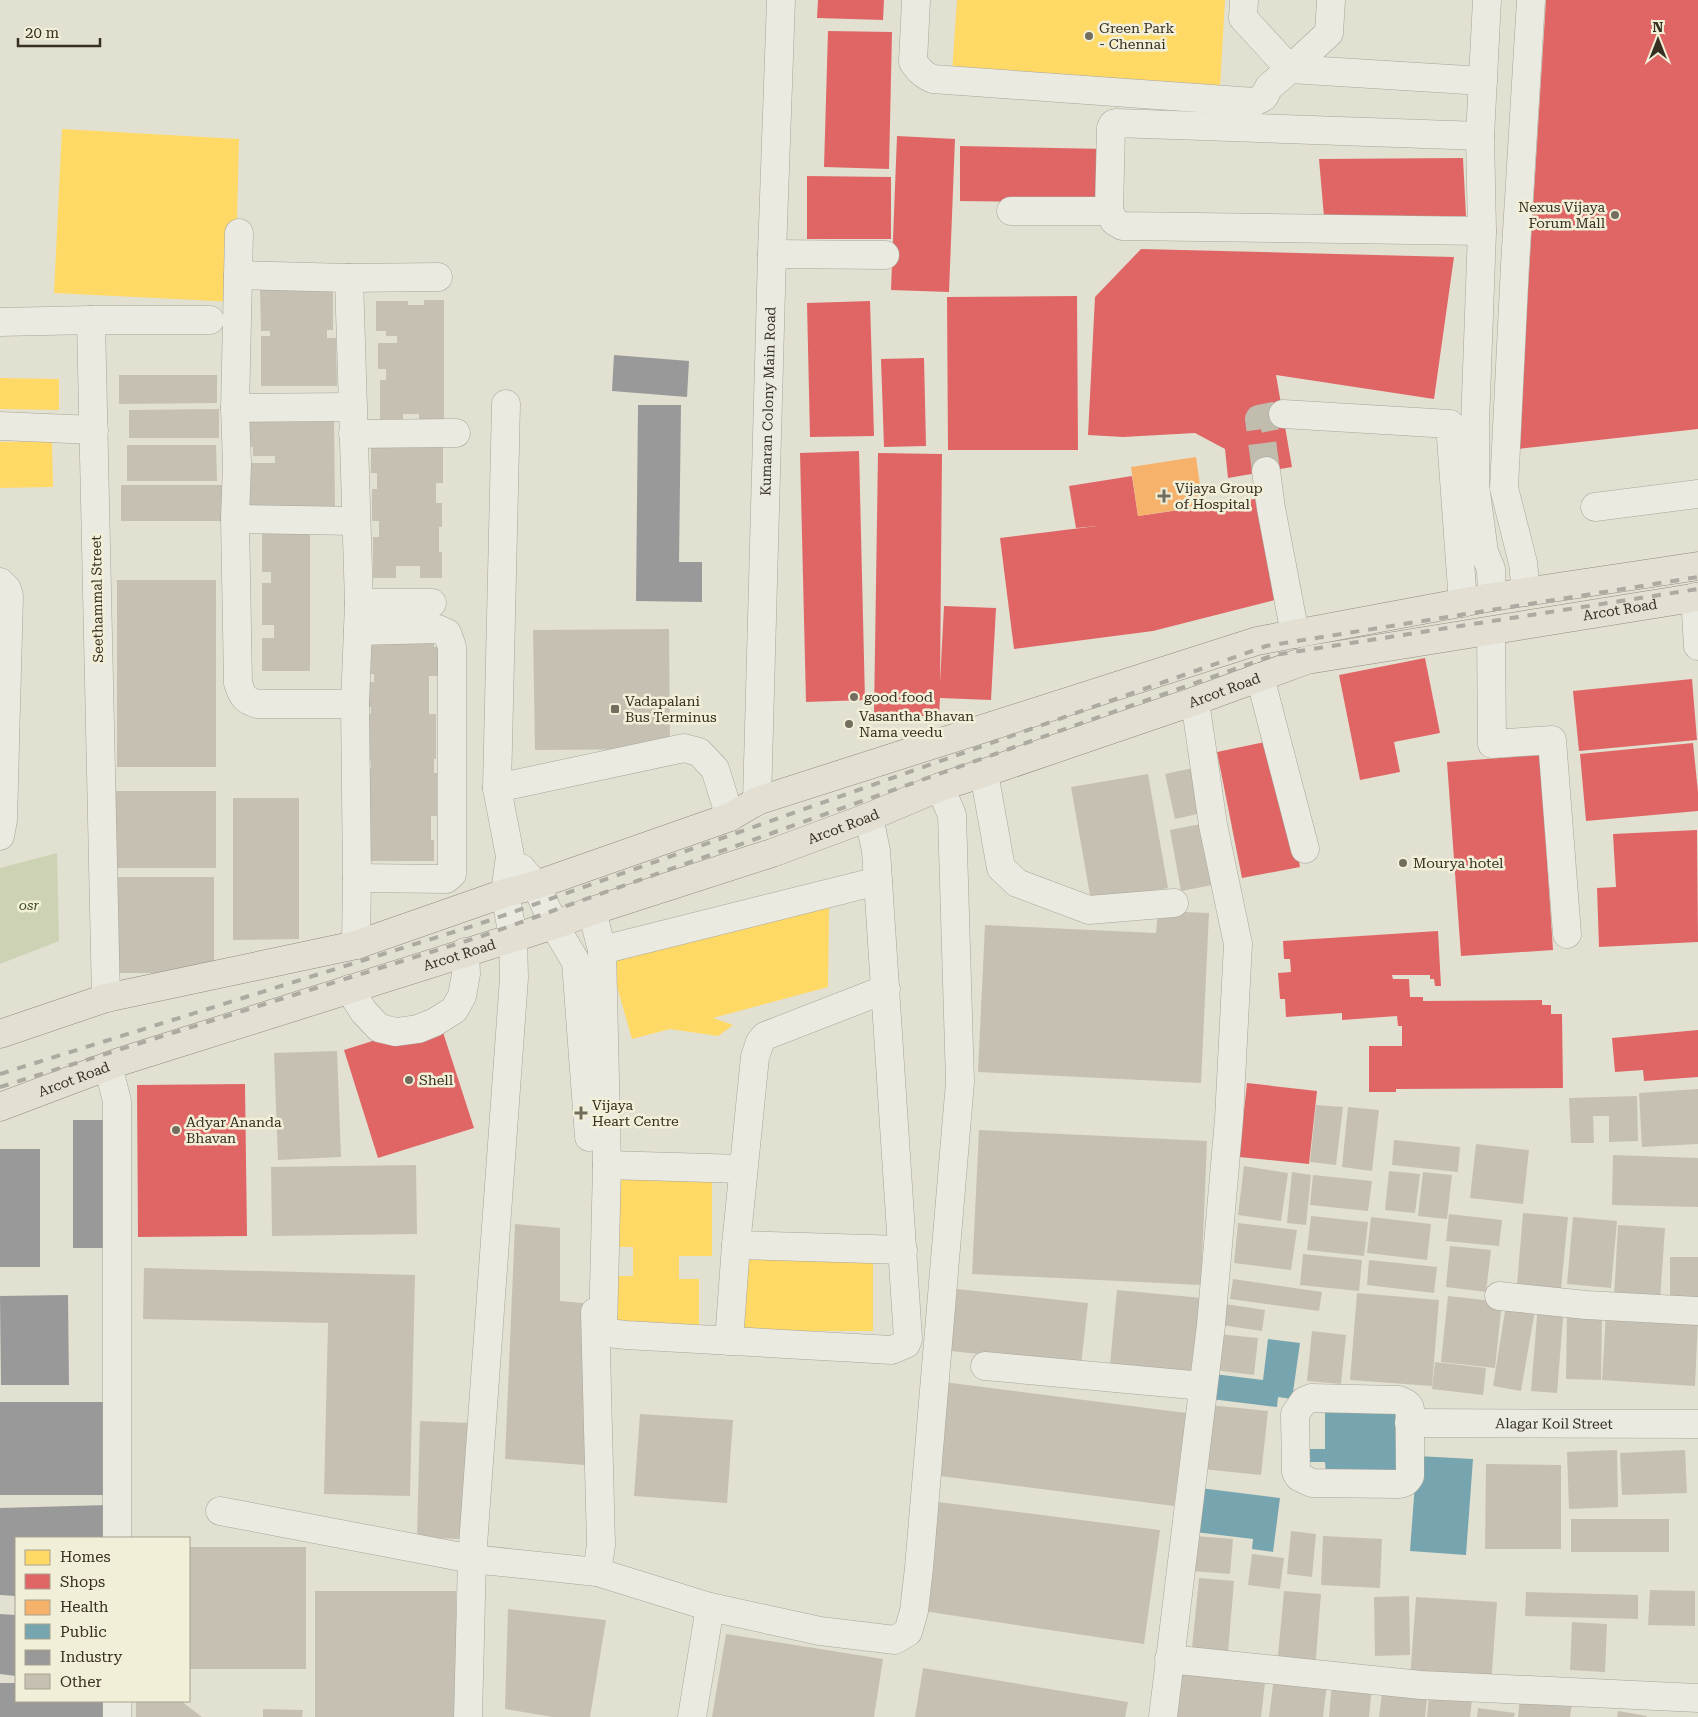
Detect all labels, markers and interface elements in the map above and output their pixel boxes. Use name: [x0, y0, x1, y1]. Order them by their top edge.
scale bar: [18, 15, 100, 47]
north arrow: [1633, 15, 1683, 65]
text: N: [1653, 19, 1664, 35]
place label: Green Park - Chennai: [1099, 20, 1175, 52]
text: 20 m: [25, 24, 60, 42]
marker: Green Park - Chennai: [1083, 30, 1095, 42]
place label: Nexus Vijaya Forum Mall: [1518, 199, 1606, 231]
marker: Nexus Vijaya Forum Mall: [1609, 209, 1621, 221]
street label: Kumaran Colony Main Road: [757, 306, 779, 496]
place label: Vijaya Group of Hospital: [1175, 480, 1263, 512]
marker: Vijaya Group of Hospital: [1157, 489, 1171, 503]
street label: Seethammal Street: [88, 535, 106, 663]
street label: Arcot Road: [1582, 596, 1658, 623]
street label: Arcot Road: [1187, 670, 1263, 711]
place label: good food: [864, 689, 933, 705]
marker: good food: [848, 691, 860, 703]
place label: Vadapalani Bus Terminus: [625, 693, 717, 725]
marker: Vadapalani Bus Terminus: [609, 703, 621, 715]
place label: Vasantha Bhavan Nama veedu: [859, 708, 974, 740]
marker: Vasantha Bhavan Nama veedu: [843, 718, 855, 730]
street label: Arcot Road: [805, 806, 882, 847]
place label: Mourya hotel: [1413, 855, 1504, 871]
marker: Mourya hotel: [1397, 857, 1409, 869]
park label: osr: [19, 897, 39, 913]
street label: Arcot Road: [421, 936, 498, 974]
street label: Arcot Road: [36, 1058, 112, 1100]
place label: Shell: [419, 1072, 454, 1088]
marker: Shell: [403, 1074, 415, 1086]
place label: Vijaya Heart Centre: [592, 1097, 679, 1129]
marker: Vijaya Heart Centre: [574, 1106, 588, 1120]
place label: Adyar Ananda Bhavan: [186, 1114, 282, 1146]
marker: Adyar Ananda Bhavan: [170, 1124, 182, 1136]
street label: Alagar Koil Street: [1495, 1415, 1613, 1432]
legend: [15, 1537, 190, 1702]
text: Homes: [60, 1548, 111, 1566]
text: Shops: [60, 1573, 105, 1591]
text: Health: [60, 1598, 109, 1616]
text: Public: [60, 1623, 107, 1641]
text: Industry: [60, 1648, 122, 1666]
text: Other: [60, 1673, 102, 1691]

